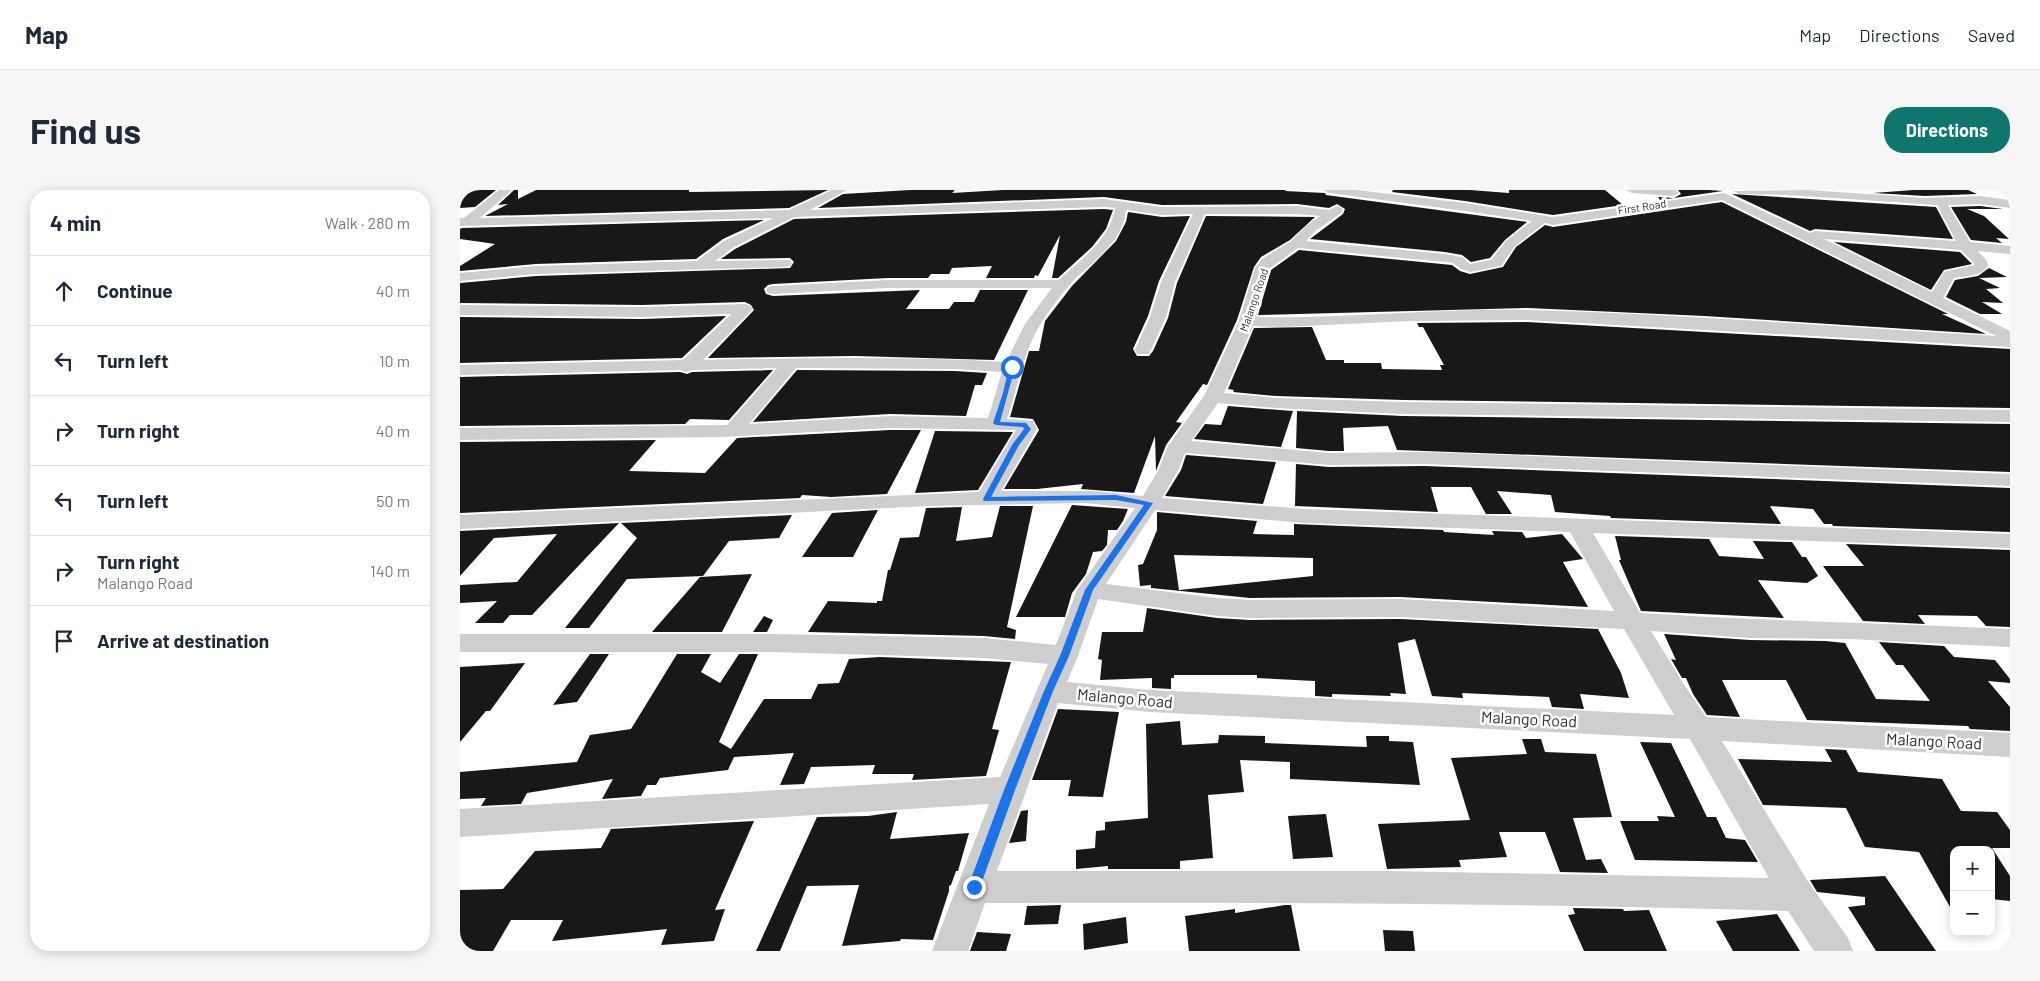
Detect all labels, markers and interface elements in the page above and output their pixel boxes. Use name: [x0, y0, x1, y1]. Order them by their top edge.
text: Map: [25, 20, 68, 49]
text: Map: [1799, 24, 1831, 46]
text: Directions: [1859, 24, 1940, 46]
text: Saved: [1968, 24, 2015, 46]
button: Directions: [1884, 107, 2010, 153]
text: Find us: [30, 109, 141, 151]
street label: First Road: [1617, 196, 1667, 217]
text: 4 min: [50, 210, 101, 235]
text: Walk · 280 m: [325, 213, 410, 232]
street label: Malango Road: [1237, 267, 1270, 333]
icon: ahead: [50, 277, 78, 305]
text: Continue: [97, 279, 173, 302]
text: 40 m: [376, 281, 410, 300]
icon: left: [50, 347, 78, 375]
text: Turn left: [97, 349, 168, 372]
text: 10 m: [379, 351, 410, 370]
route start: [1001, 356, 1024, 379]
icon: right: [50, 417, 78, 445]
text: Turn right: [97, 419, 179, 442]
text: 40 m: [376, 421, 410, 440]
icon: left: [50, 487, 78, 515]
text: Turn left: [97, 489, 168, 512]
text: 50 m: [376, 491, 410, 510]
text: Turn right: [97, 550, 179, 573]
icon: right: [50, 557, 78, 585]
text: 140 m: [370, 561, 410, 580]
text: Malango Road: [97, 573, 193, 592]
icon: arrive: [50, 627, 78, 655]
text: Arrive at destination: [97, 629, 269, 652]
street label: Malango Road: [1076, 684, 1174, 711]
street label: Malango Road: [1481, 707, 1577, 730]
street label: Malango Road: [1886, 729, 1982, 752]
map controls: [1950, 846, 1995, 936]
button: +: [1950, 846, 1995, 891]
route end: [963, 876, 986, 899]
button: −: [1950, 891, 1995, 936]

